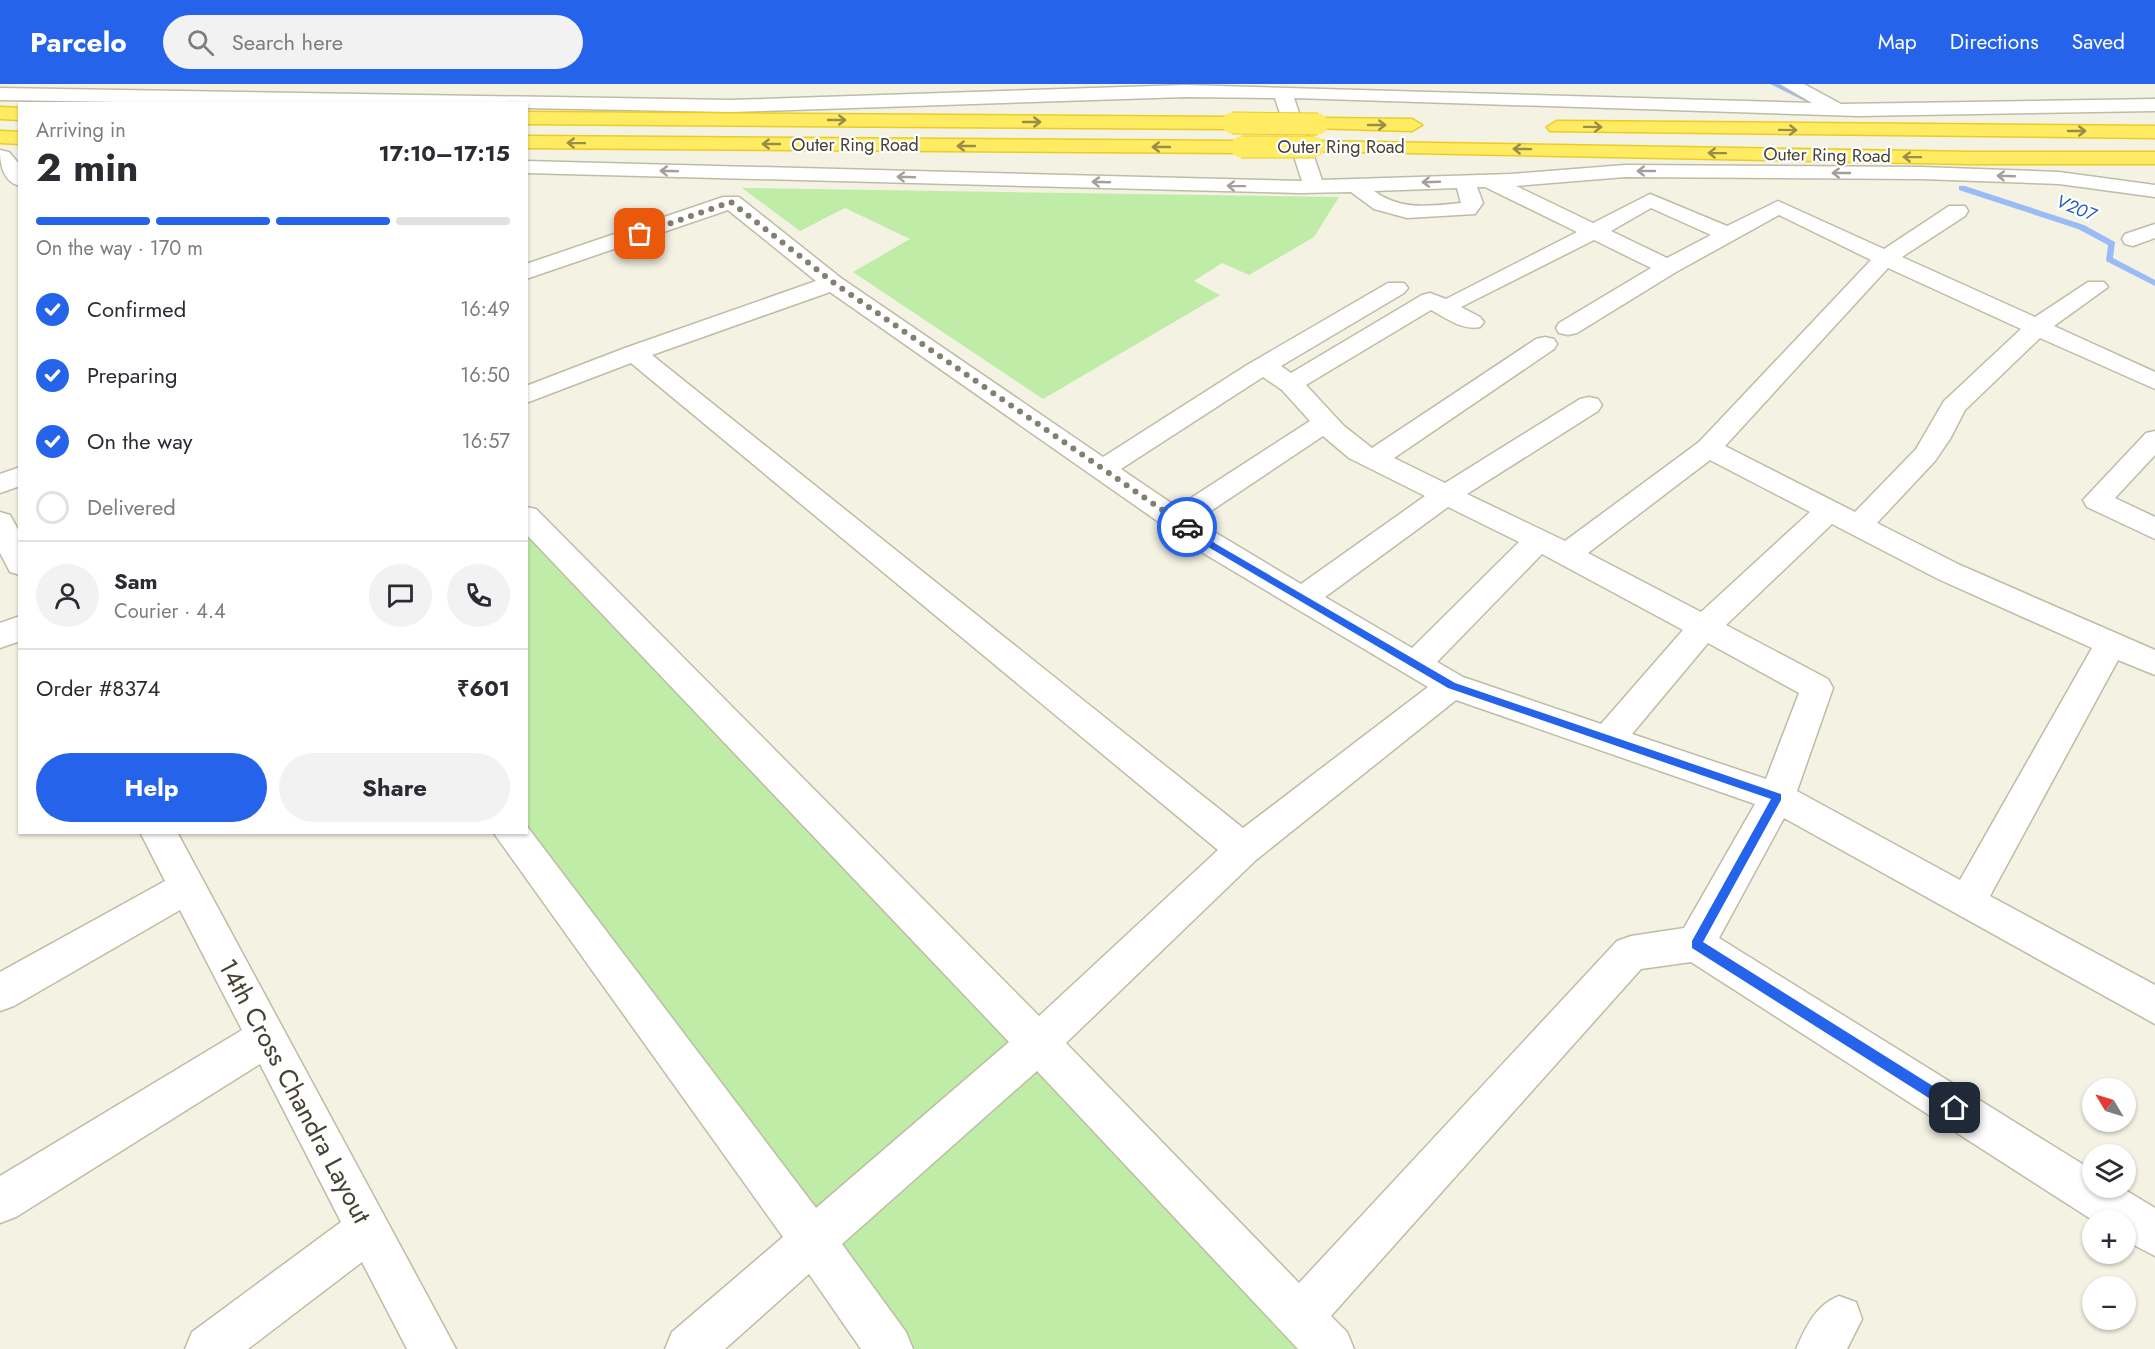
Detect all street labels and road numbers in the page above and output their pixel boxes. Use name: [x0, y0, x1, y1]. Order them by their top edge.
street label: Outer Ring Road: [791, 132, 919, 158]
street label: Outer Ring Road: [1277, 134, 1405, 160]
street label: Outer Ring Road: [1763, 141, 1891, 169]
street label: 14th Cross Chandra Layout: [209, 952, 381, 1231]

